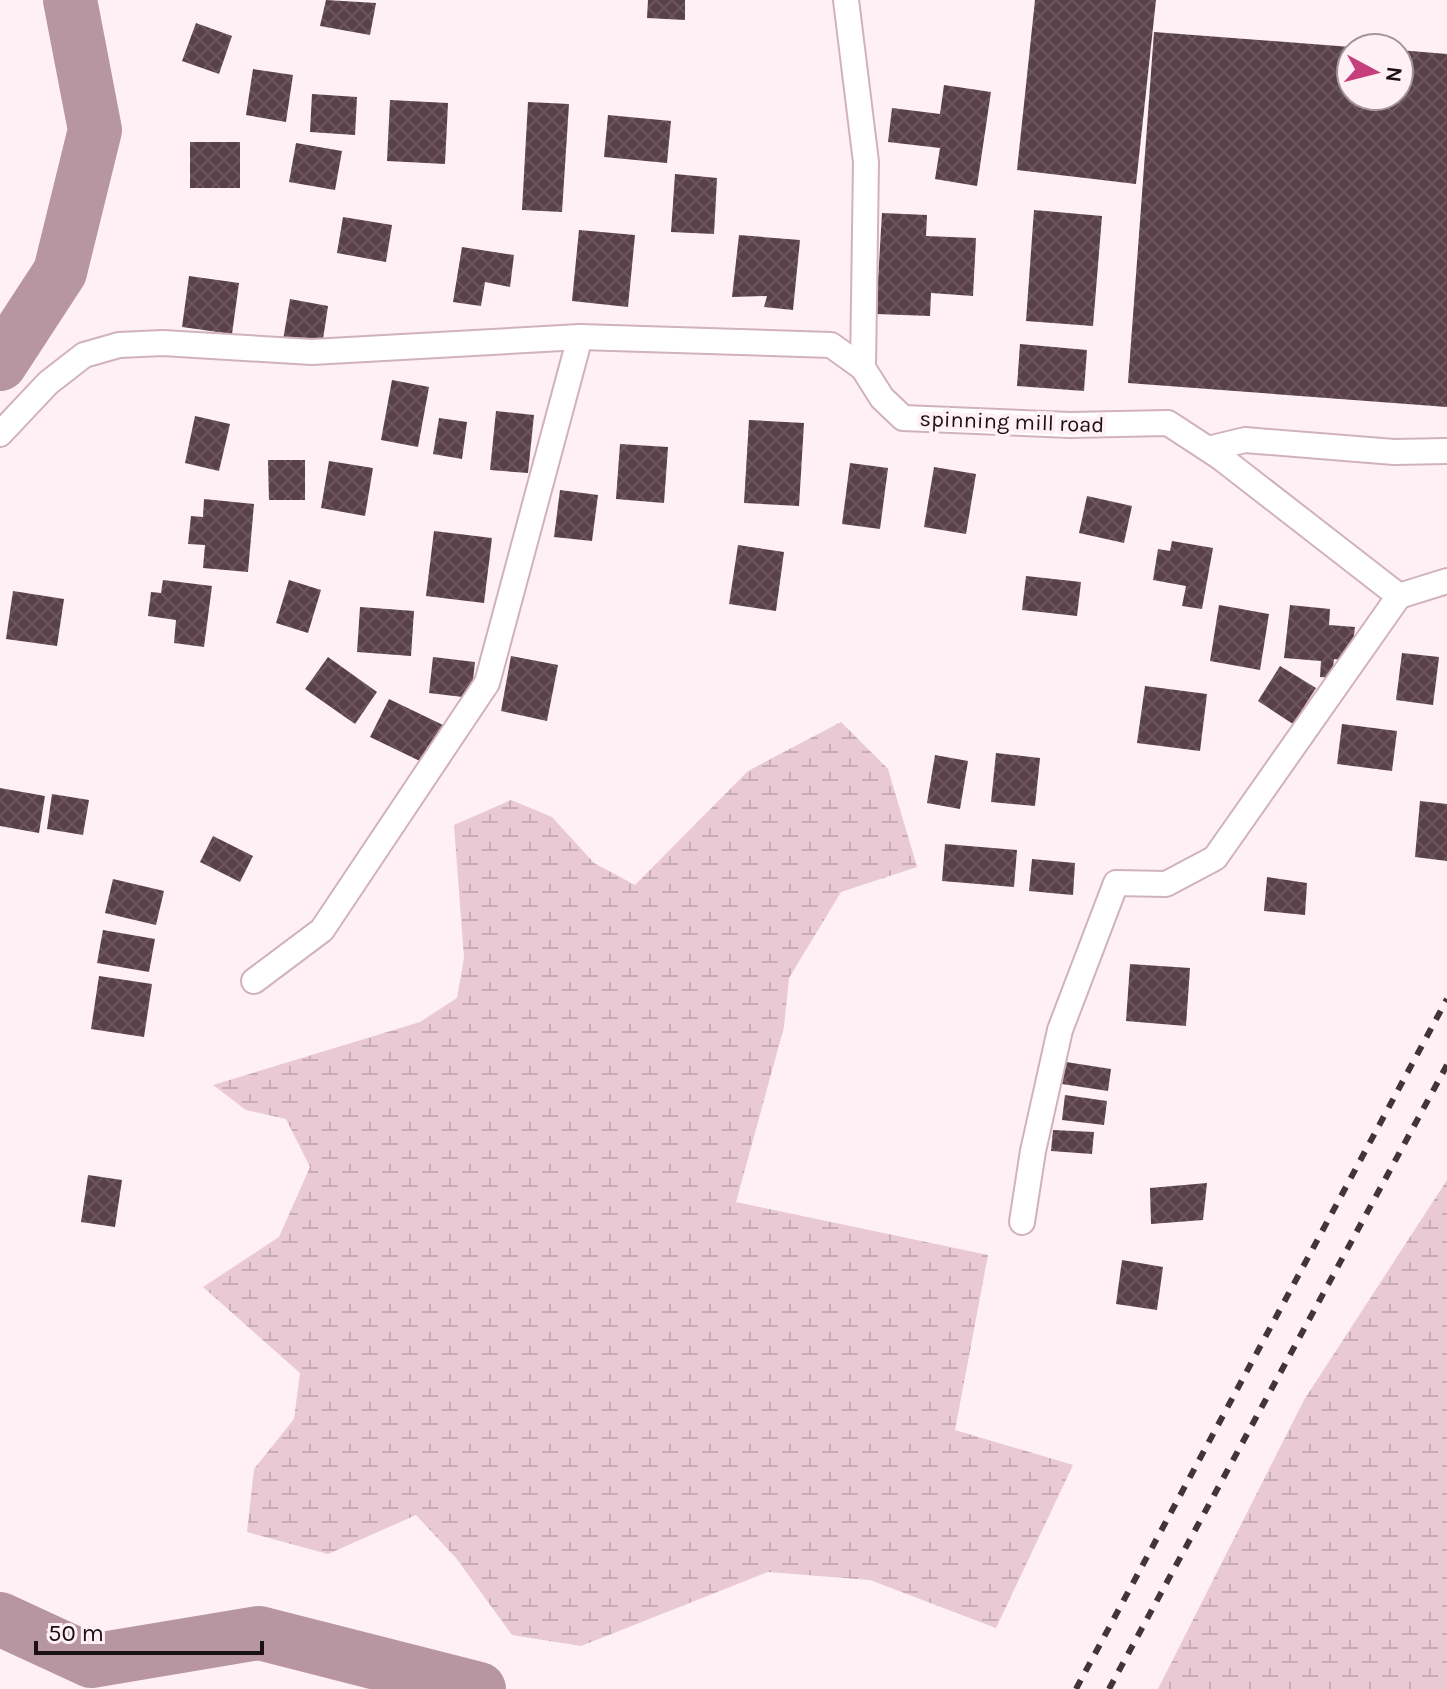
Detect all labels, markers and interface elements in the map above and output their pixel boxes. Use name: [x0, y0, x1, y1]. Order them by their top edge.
north arrow: [1335, 32, 1415, 112]
text: N: [1380, 65, 1408, 84]
street label: spinning mill road: [919, 406, 1105, 438]
scale bar: [36, 1605, 262, 1655]
text: 50 m: [48, 1619, 104, 1647]

